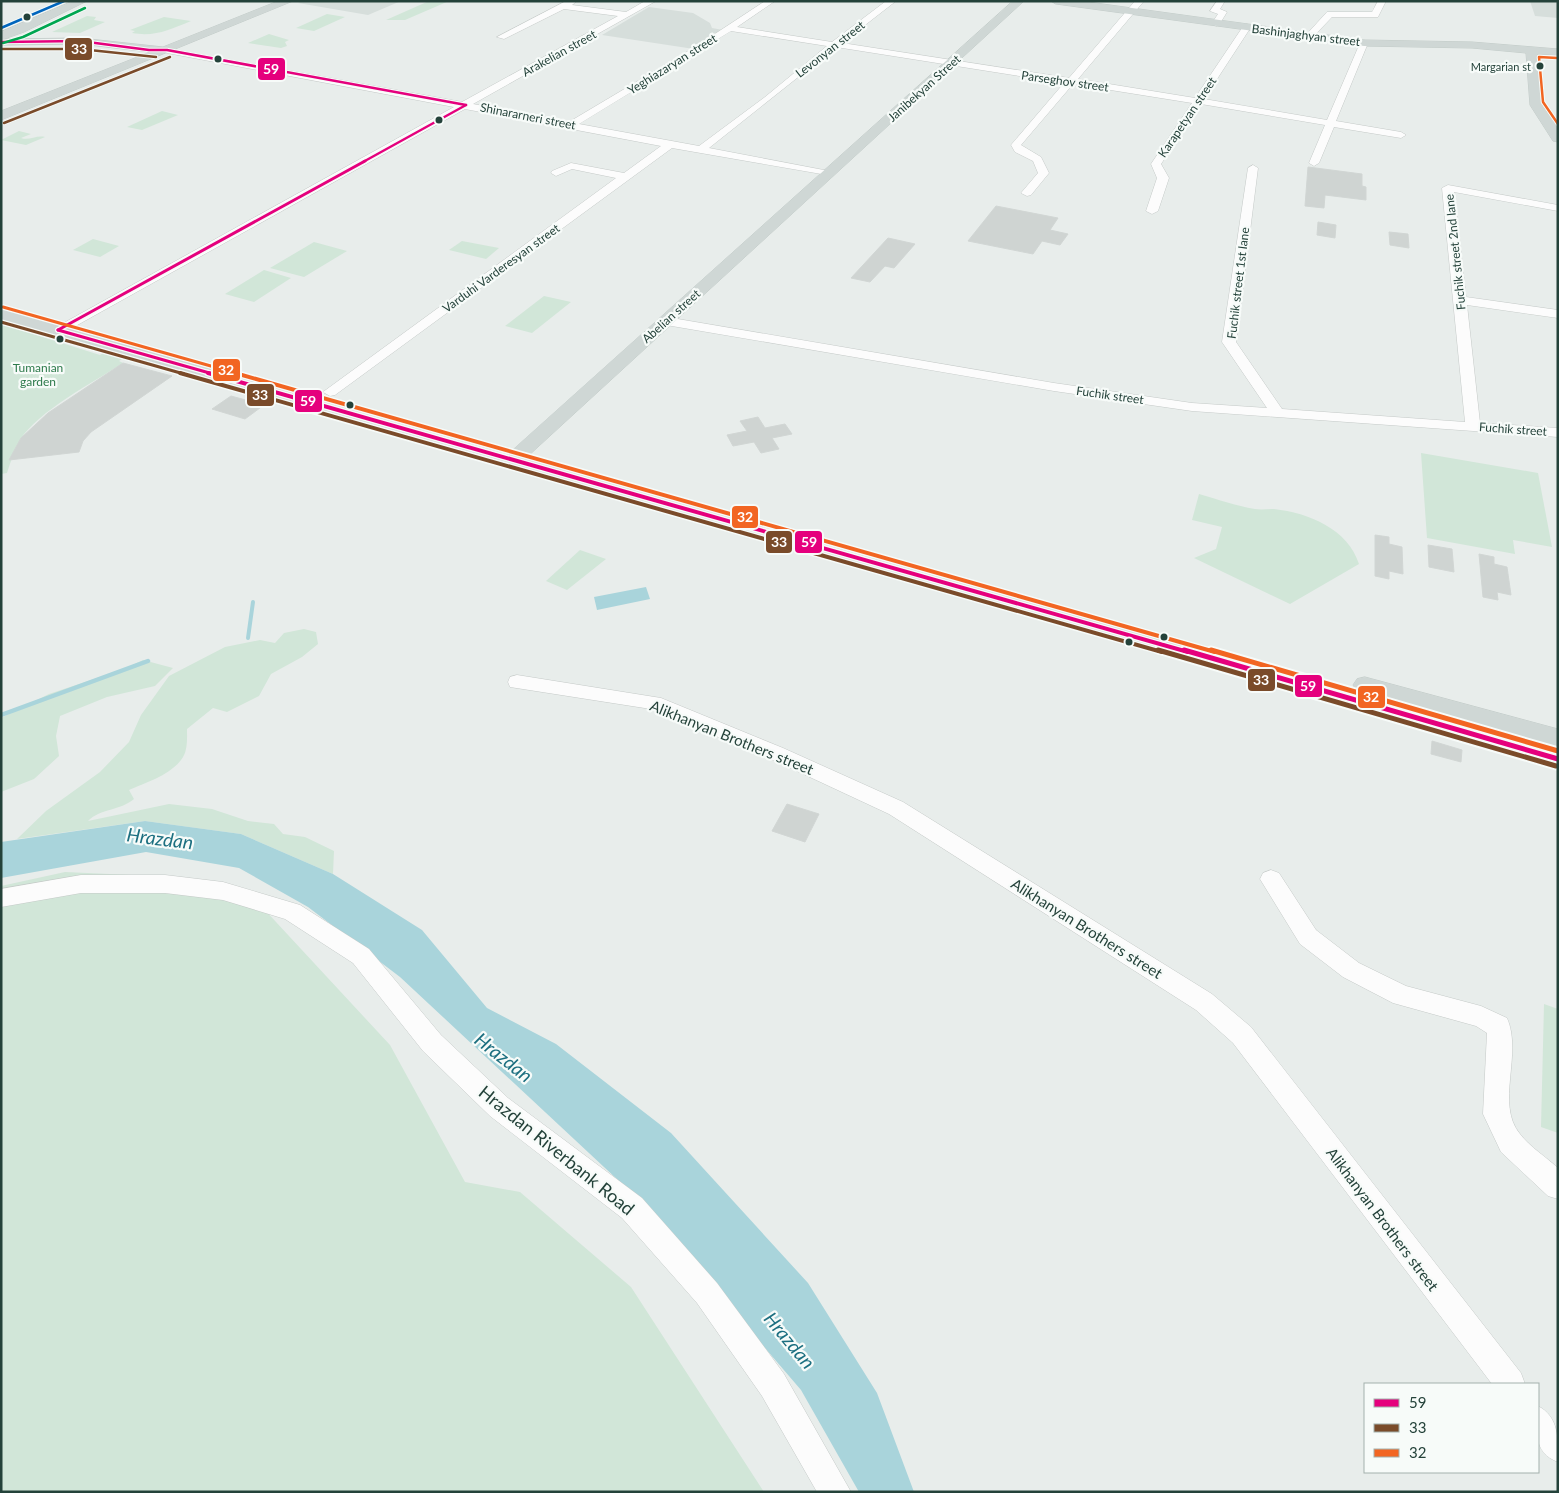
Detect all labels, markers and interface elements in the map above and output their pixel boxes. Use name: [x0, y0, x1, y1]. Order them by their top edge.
unlabelled marker: [22, 12, 32, 22]
street label: Levonyan street: [792, 17, 868, 81]
street label: Bashinjaghyan street: [1251, 21, 1362, 49]
street label: Arakelian street: [519, 26, 599, 80]
street label: Yeghiazaryan street: [625, 30, 720, 97]
line badge: 33: [64, 37, 93, 61]
text: 33: [71, 40, 87, 57]
street label: Janibekyan Street: [884, 51, 964, 125]
unlabelled marker: [213, 54, 223, 64]
line badge: 59: [257, 57, 286, 81]
text: 59: [263, 60, 279, 77]
place label: Margarian st: [1471, 60, 1531, 73]
marker: Margarian st: [1535, 61, 1545, 71]
street label: Parseghov street: [1020, 67, 1110, 95]
street label: Karapetyan street: [1155, 73, 1220, 160]
street label: Shinararneri street: [479, 99, 578, 133]
unlabelled marker: [434, 115, 444, 125]
street label: Fuchik street 2nd lane: [1441, 193, 1469, 311]
street label: Varduhi Varderesyan street: [439, 220, 563, 316]
street label: Fuchik street 1st lane: [1224, 226, 1252, 340]
street label: Abelian street: [639, 285, 704, 346]
unlabelled marker: [55, 334, 65, 344]
line badge: 32: [212, 358, 241, 382]
park label: Tumanian garden: [13, 360, 63, 389]
text: 32: [218, 361, 234, 378]
line badge: 33: [246, 383, 275, 407]
street label: Fuchik street: [1075, 383, 1145, 407]
text: 33: [252, 386, 268, 403]
line badge: 59: [294, 389, 323, 413]
text: 59: [300, 392, 316, 409]
unlabelled marker: [345, 400, 355, 410]
street label: Fuchik street: [1479, 419, 1548, 439]
line badge: 32: [731, 505, 759, 529]
text: 32: [737, 508, 753, 525]
line badge: 33: [765, 530, 793, 554]
line badge: 59: [794, 530, 823, 554]
text: 33: [771, 533, 787, 550]
text: 59: [801, 533, 817, 550]
unlabelled marker: [1159, 632, 1169, 642]
unlabelled marker: [1124, 637, 1134, 647]
line badge: 33: [1247, 668, 1276, 692]
text: 33: [1253, 671, 1269, 688]
line badge: 59: [1294, 674, 1323, 698]
text: 59: [1300, 677, 1316, 694]
line badge: 32: [1357, 685, 1386, 709]
text: 32: [1363, 688, 1379, 705]
street label: Alikhanyan Brothers street: [648, 696, 817, 778]
water label: Hrazdan: [125, 823, 195, 853]
street label: Alikhanyan Brothers street: [1008, 874, 1166, 982]
water label: Hrazdan: [471, 1027, 537, 1087]
street label: Hrazdan Riverbank Road: [475, 1080, 639, 1220]
street label: Alikhanyan Brothers street: [1323, 1144, 1443, 1295]
water label: Hrazdan: [760, 1307, 820, 1373]
legend: [1364, 1383, 1539, 1473]
text: 59: [1409, 1393, 1426, 1411]
text: 33: [1409, 1418, 1426, 1436]
text: 32: [1409, 1443, 1426, 1461]

